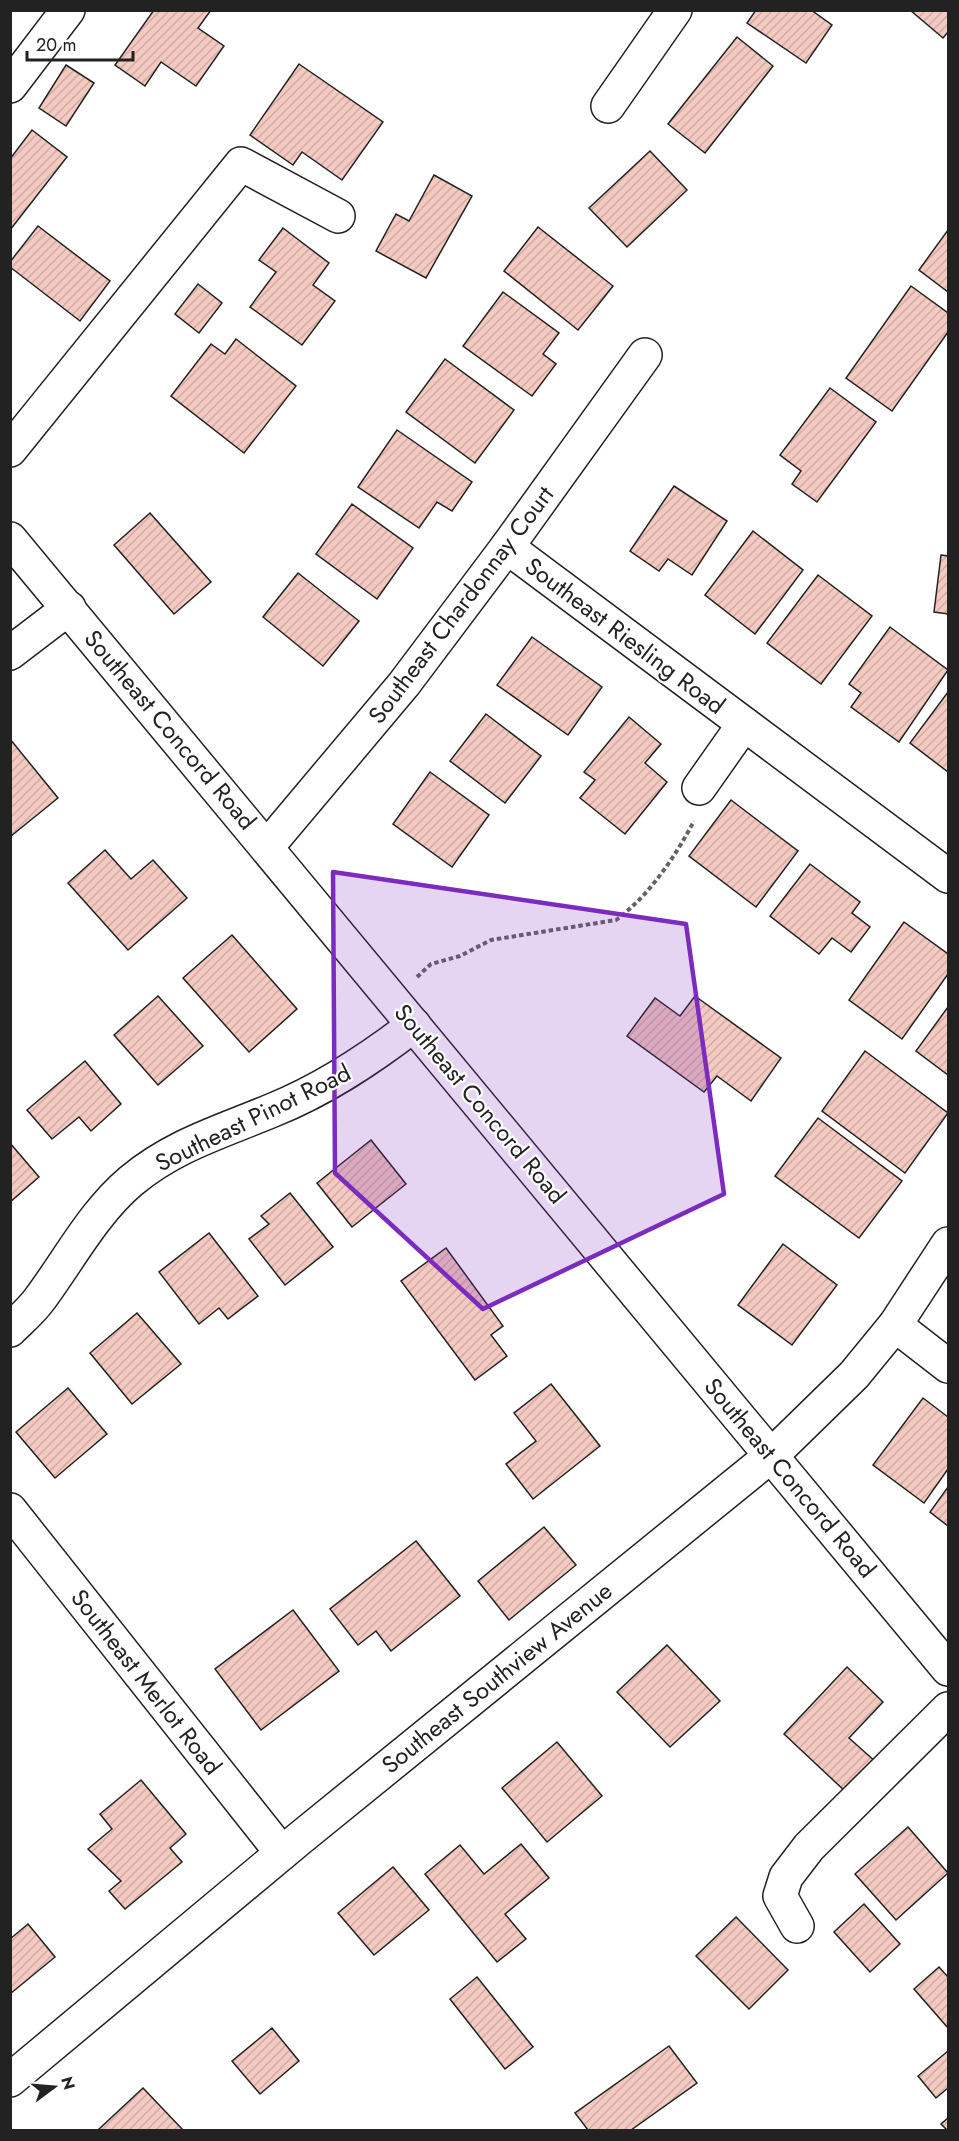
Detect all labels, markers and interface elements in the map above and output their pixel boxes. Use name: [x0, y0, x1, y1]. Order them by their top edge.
scale bar: [27, 24, 134, 62]
text: 20 m: [36, 32, 76, 58]
street label: Southeast Chardonnay Court: [359, 478, 562, 731]
street label: Southeast Riesling Road: [518, 549, 733, 723]
street label: Southeast Concord Road: [76, 622, 265, 837]
street label: Southeast Concord Road: [386, 996, 575, 1211]
street label: Southeast Pinot Road: [149, 1055, 356, 1180]
street label: Southeast Concord Road: [696, 1370, 885, 1585]
street label: Southeast Southview Avenue: [374, 1573, 620, 1782]
street label: Southeast Merlot Road: [63, 1581, 230, 1782]
north arrow: [24, 2057, 84, 2117]
text: N: [55, 2074, 81, 2092]

